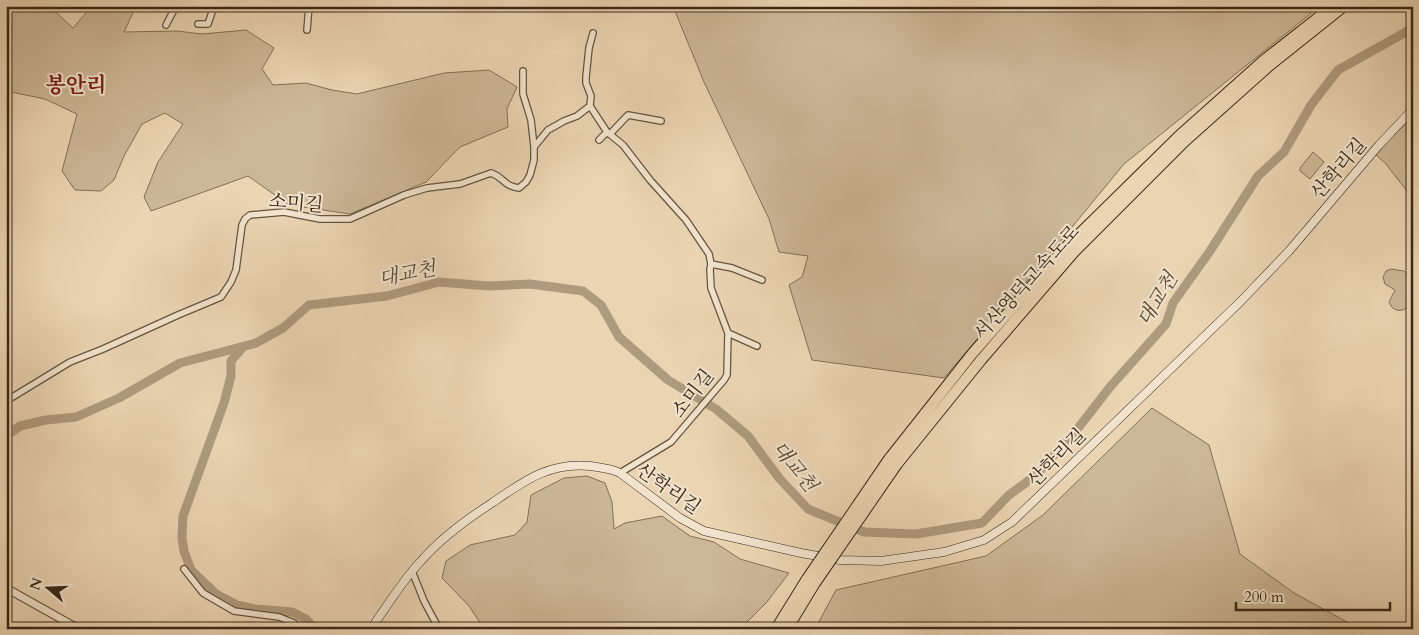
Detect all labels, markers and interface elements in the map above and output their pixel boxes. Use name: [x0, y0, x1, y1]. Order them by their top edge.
district label: 봉안리: [46, 71, 106, 100]
street label: 산학리길: [1305, 132, 1373, 205]
street label: 소미길: [267, 188, 324, 218]
street label: 서산영덕고속도로: [968, 219, 1086, 346]
water label: 대교천: [376, 254, 440, 292]
water label: 대교천: [1131, 266, 1185, 331]
street label: 소미길: [666, 364, 720, 423]
street label: 산학리길: [1022, 423, 1092, 493]
water label: 대교천: [766, 435, 824, 499]
street label: 산학리길: [631, 457, 706, 521]
north arrow: [22, 562, 72, 612]
text: N: [25, 575, 47, 593]
scale bar: [1236, 580, 1390, 612]
text: 200 m: [1244, 587, 1284, 607]

